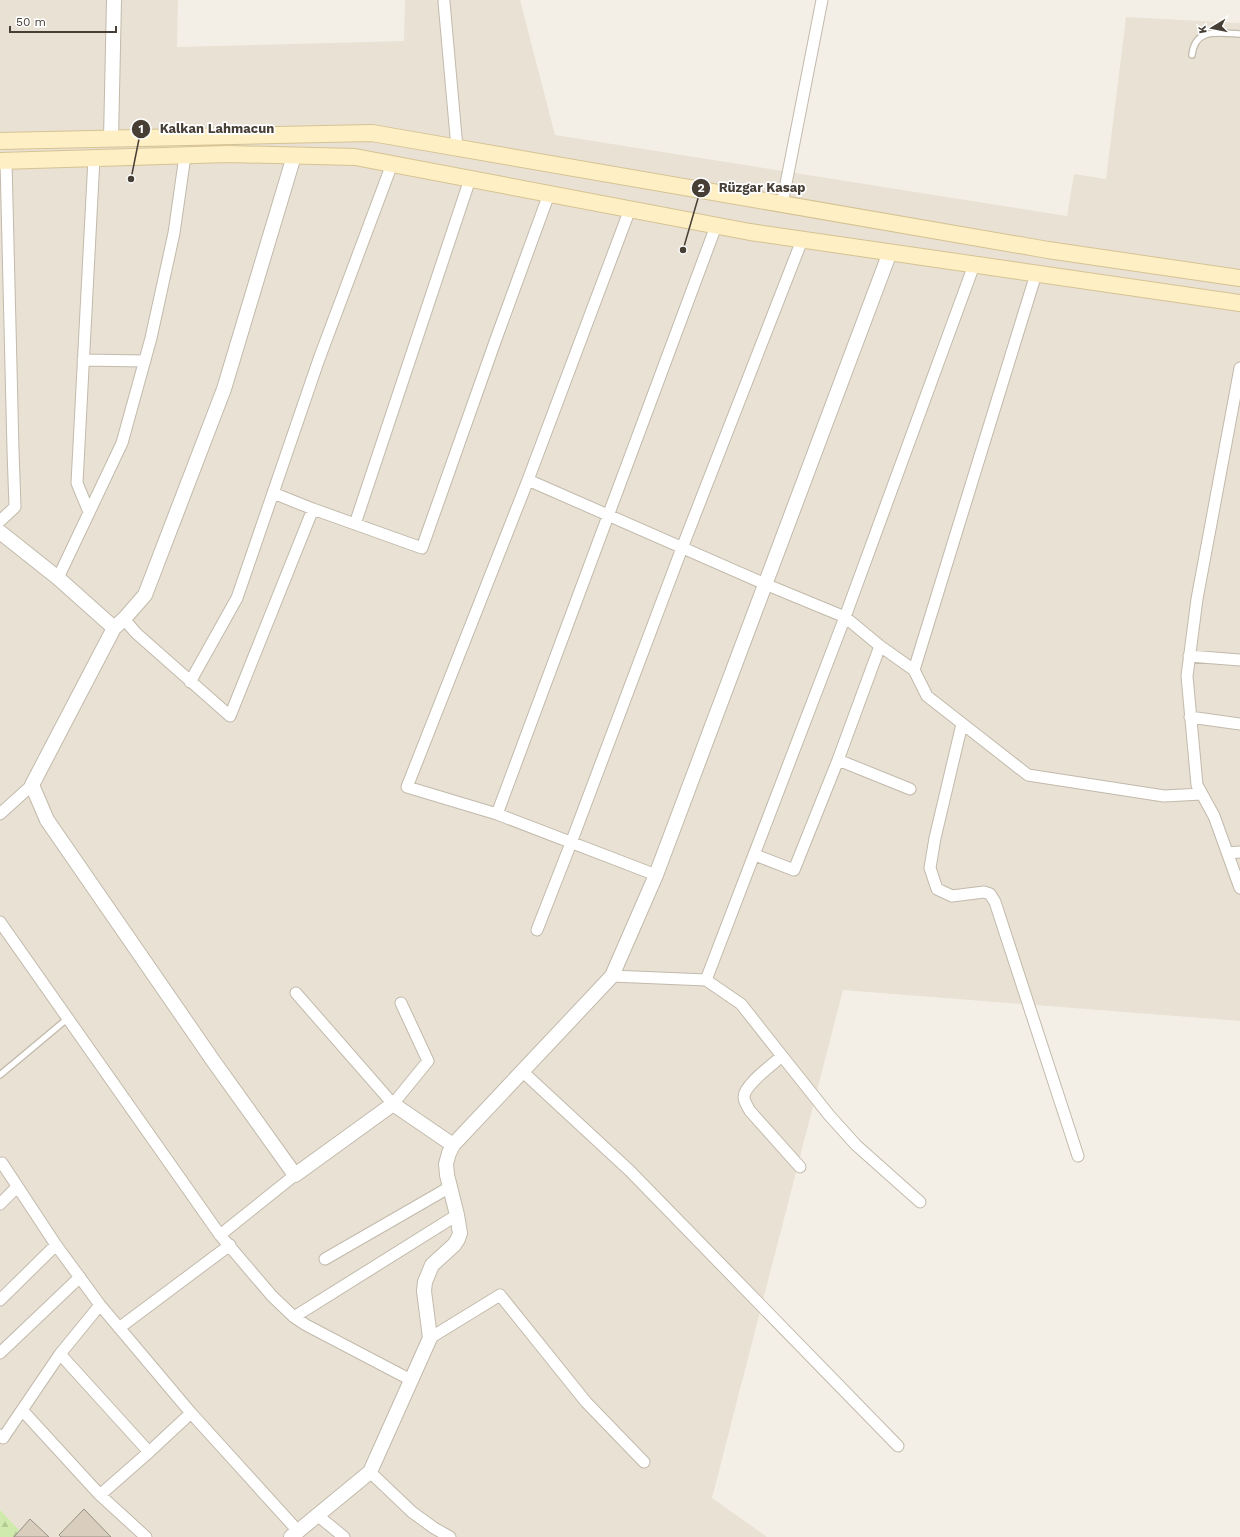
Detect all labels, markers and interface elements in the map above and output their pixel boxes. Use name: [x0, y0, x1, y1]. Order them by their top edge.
scale bar: [10, 8, 116, 34]
north arrow: [1192, 8, 1232, 48]
text: 50 m: [16, 15, 46, 29]
text: K: [1196, 24, 1210, 35]
callout: Kalkan Lahmacun: [131, 116, 282, 141]
text: Kalkan Lahmacun: [160, 121, 274, 136]
text: 1: [138, 122, 144, 136]
callout: Rüzgar Kasap: [691, 175, 813, 200]
text: Rüzgar Kasap: [719, 180, 805, 195]
text: 2: [697, 181, 705, 195]

